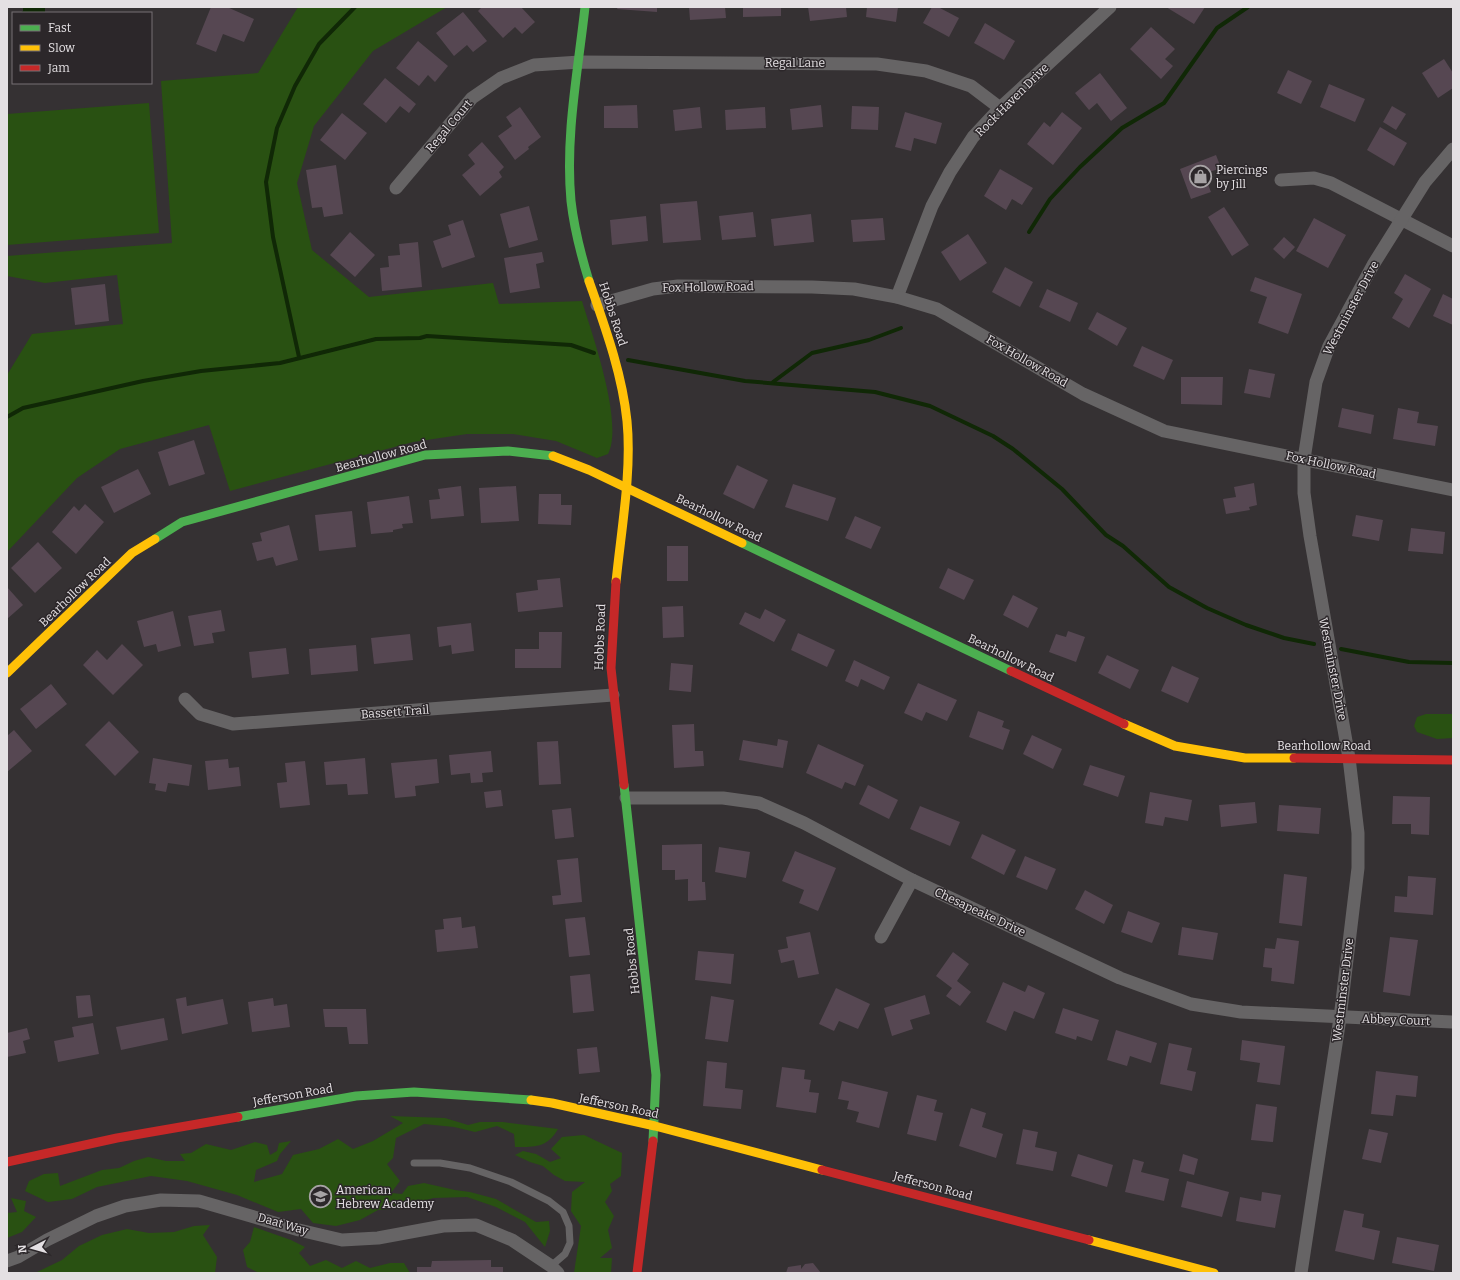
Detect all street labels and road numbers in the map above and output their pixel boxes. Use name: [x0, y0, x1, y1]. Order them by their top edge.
street label: Regal Lane: [765, 56, 825, 70]
street label: Rock Haven Drive: [973, 61, 1051, 139]
street label: Regal Court: [423, 96, 476, 155]
street label: Westminster Drive: [1320, 259, 1382, 357]
street label: Fox Hollow Road: [662, 279, 754, 295]
street label: Hobbs Road: [596, 280, 630, 348]
street label: Fox Hollow Road: [984, 332, 1070, 390]
street label: Bearhollow Road: [334, 437, 428, 475]
street label: Fox Hollow Road: [1285, 449, 1377, 481]
street label: Bearhollow Road: [674, 491, 764, 545]
street label: Bearhollow Road: [36, 554, 114, 630]
street label: Hobbs Road: [592, 604, 608, 670]
street label: Westminster Drive: [1316, 616, 1350, 722]
street label: Bearhollow Road: [966, 631, 1056, 685]
street label: Bassett Trail: [360, 703, 430, 721]
street label: Bearhollow Road: [1277, 739, 1371, 753]
street label: Chesapeake Drive: [932, 885, 1028, 939]
street label: Hobbs Road: [622, 927, 642, 995]
street label: Westminster Drive: [1330, 937, 1356, 1043]
street label: Abbey Court: [1361, 1012, 1431, 1028]
street label: Jefferson Road: [251, 1081, 334, 1109]
street label: Jefferson Road: [577, 1091, 660, 1121]
street label: Jefferson Road: [891, 1168, 974, 1203]
street label: Daat Way: [256, 1210, 311, 1238]

